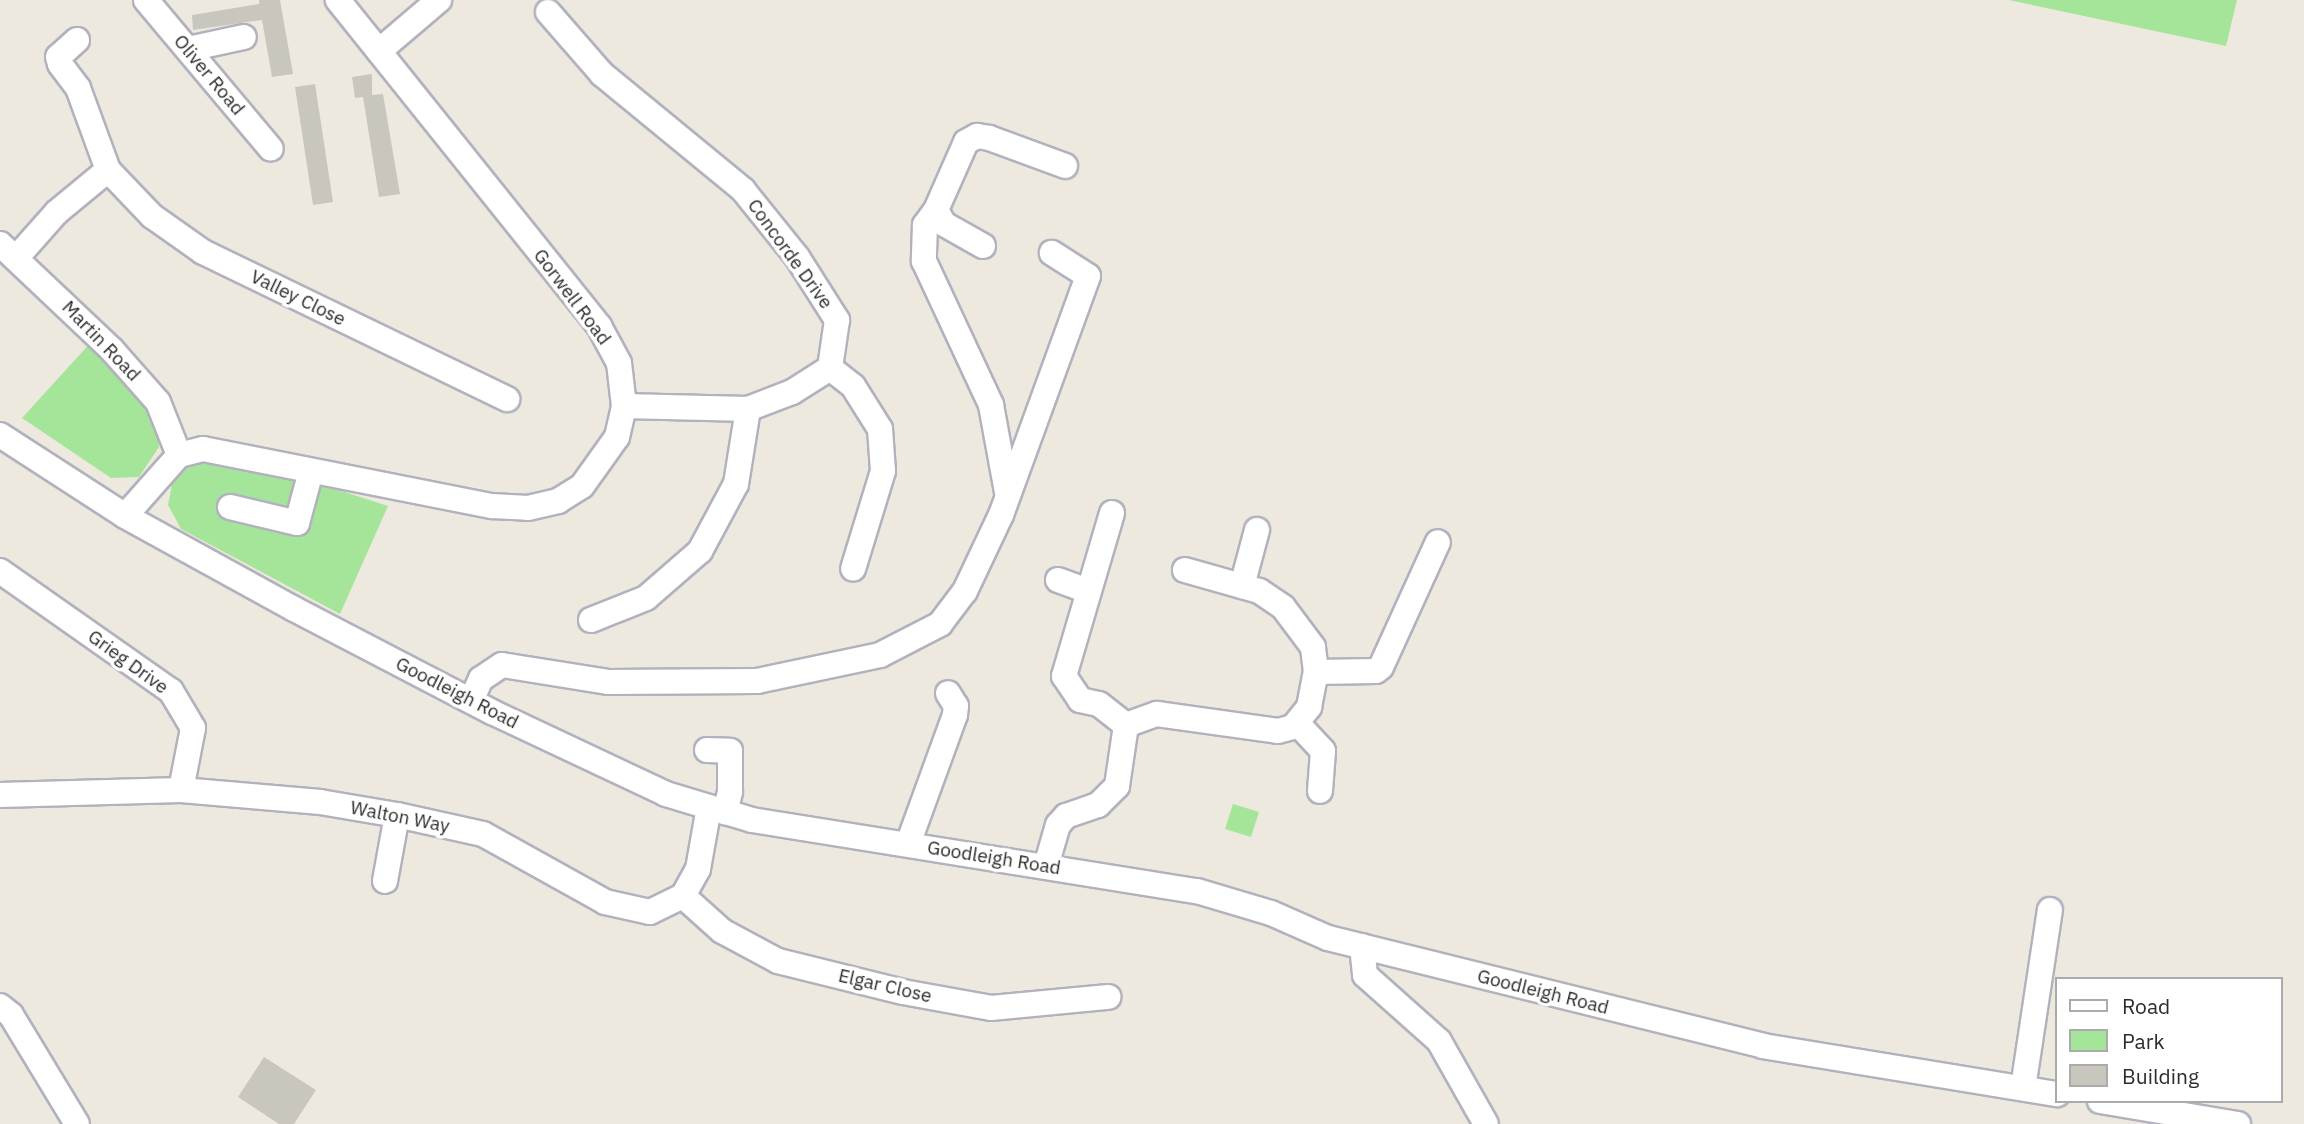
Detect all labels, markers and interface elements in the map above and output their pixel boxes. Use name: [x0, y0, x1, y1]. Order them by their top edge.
street label: Oliver Road: [169, 30, 249, 120]
street label: Concorde Drive: [743, 195, 837, 313]
street label: Gorwell Road: [529, 245, 615, 349]
street label: Valley Close: [247, 265, 349, 331]
street label: Martin Road: [57, 296, 145, 386]
street label: Grieg Drive: [83, 625, 173, 699]
street label: Goodleigh Road: [392, 652, 522, 734]
street label: Walton Way: [348, 796, 452, 838]
street label: Goodleigh Road: [926, 836, 1062, 880]
street label: Elgar Close: [836, 964, 934, 1008]
street label: Goodleigh Road: [1475, 965, 1611, 1019]
legend: [2056, 977, 2283, 1103]
text: Road: [2122, 992, 2170, 1020]
text: Park: [2122, 1027, 2165, 1055]
text: Building: [2122, 1062, 2199, 1090]

